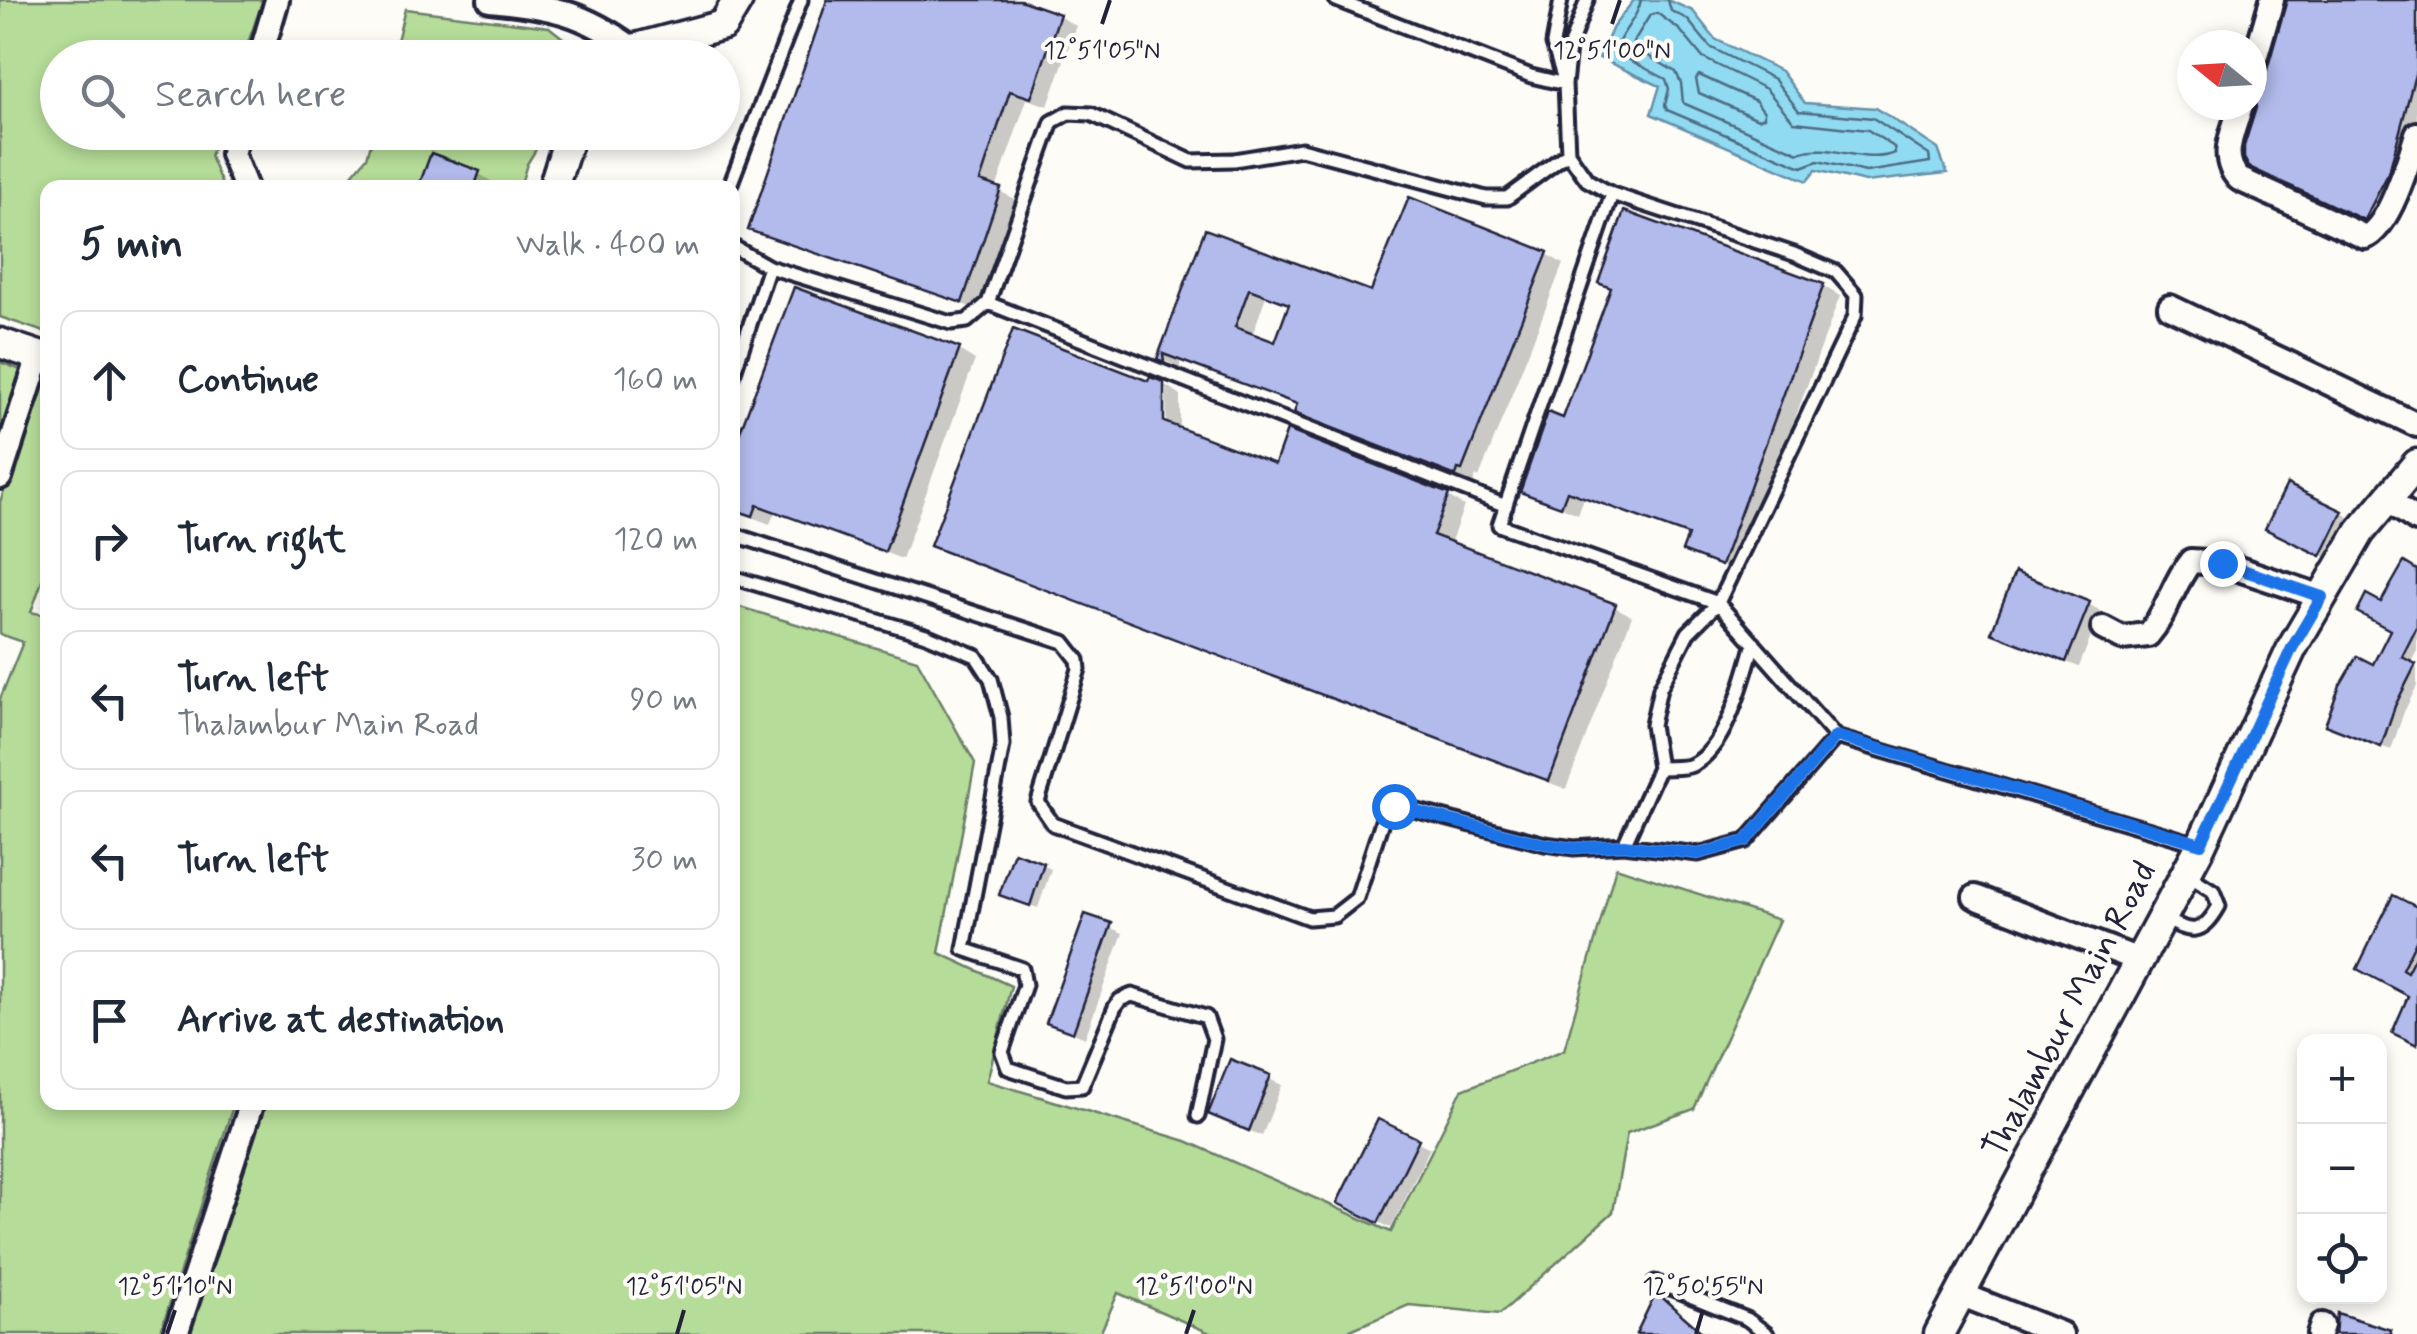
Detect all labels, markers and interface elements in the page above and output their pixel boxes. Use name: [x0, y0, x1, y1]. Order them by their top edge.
north arrow: [2177, 30, 2267, 120]
text: 12°51'05"N: [1044, 35, 1160, 68]
text: 12°51'00"N: [1553, 35, 1671, 68]
search box: [40, 40, 740, 150]
icon: search: [75, 68, 130, 123]
text: Search here: [155, 71, 346, 120]
text: 5 min: [80, 218, 183, 273]
text: Walk · 400 m: [516, 224, 700, 266]
icon: ahead: [82, 353, 137, 408]
text: Continue: [177, 356, 319, 405]
text: 160 m: [613, 359, 698, 401]
icon: right: [82, 513, 137, 568]
text: Turn right: [177, 516, 346, 565]
text: 120 m: [613, 519, 698, 561]
route end: [2200, 541, 2246, 587]
text: Turn left: [177, 655, 329, 704]
icon: left: [82, 673, 137, 728]
text: 90 m: [630, 679, 698, 721]
text: Thalambur Main Road: [177, 704, 479, 746]
route start: [1372, 784, 1418, 830]
icon: left: [82, 833, 137, 888]
text: Turn left: [177, 836, 329, 885]
text: 30 m: [631, 839, 698, 881]
street label: Thalambur Main Road: [1972, 853, 2168, 1167]
icon: arrive: [82, 993, 137, 1048]
text: Arrive at destination: [177, 996, 504, 1045]
map controls: [2297, 1034, 2387, 1304]
button: +: [2297, 1034, 2387, 1124]
button: −: [2297, 1124, 2387, 1214]
button: locate: [2297, 1214, 2387, 1304]
text: 12°51'10"N: [117, 1271, 233, 1304]
text: 12°51'05"N: [626, 1271, 742, 1304]
text: 12°51'00"N: [1135, 1271, 1253, 1304]
text: 12°50'55"N: [1642, 1271, 1764, 1304]

